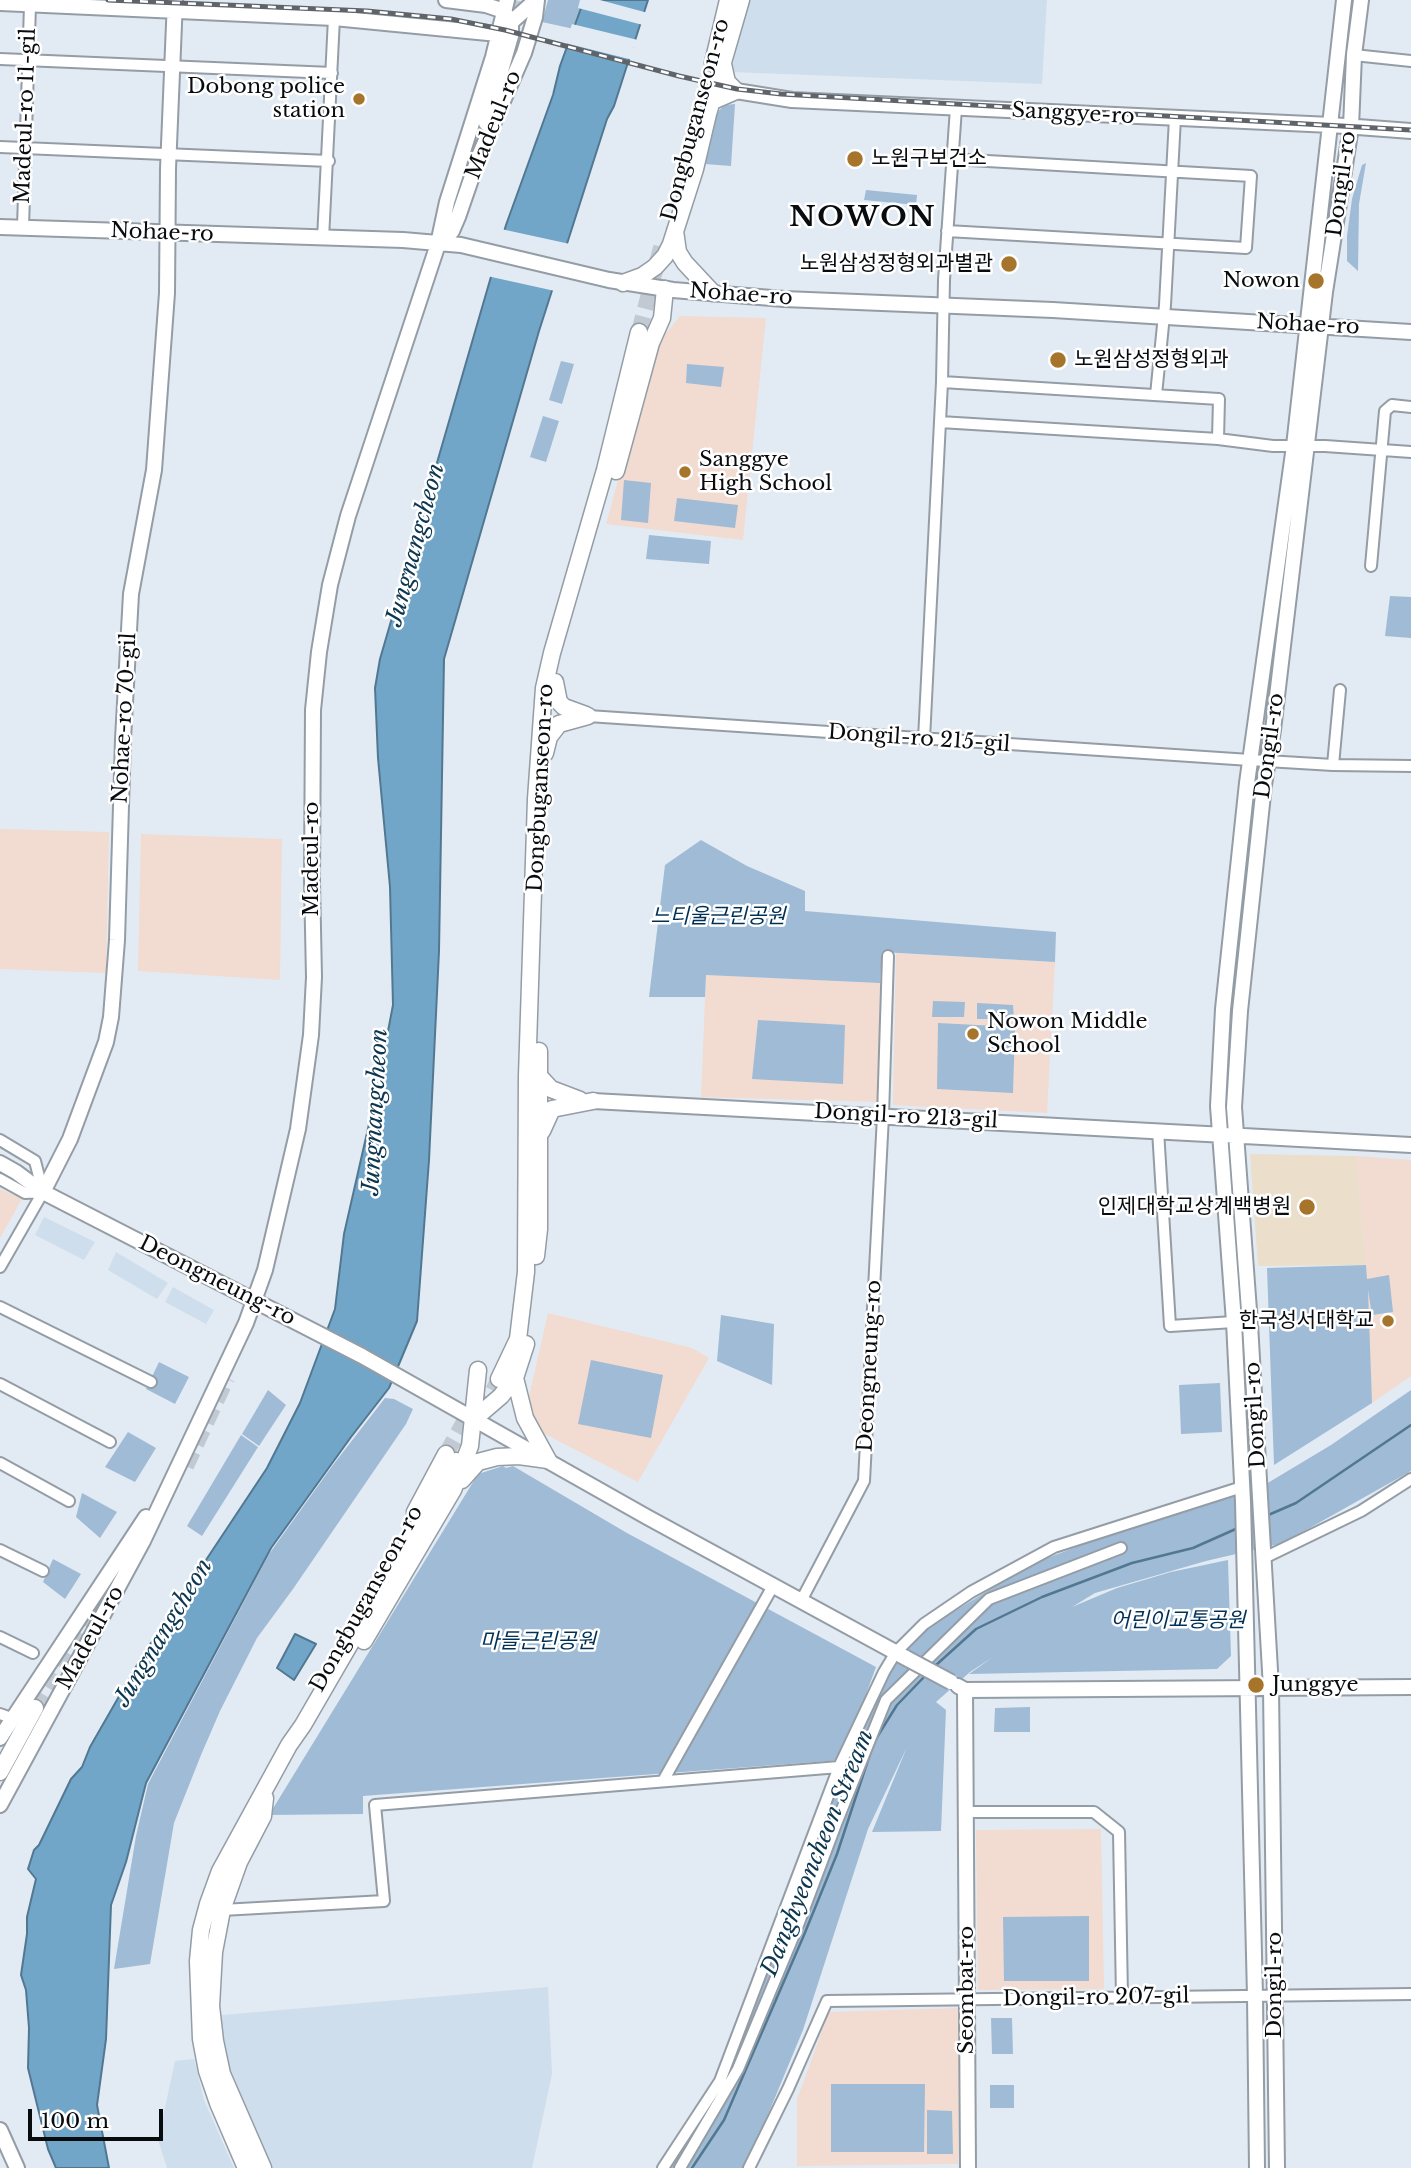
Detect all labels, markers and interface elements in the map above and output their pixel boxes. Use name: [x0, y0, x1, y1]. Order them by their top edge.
street label: Dongbuganseon-ro: [657, 16, 735, 224]
street label: Madeul-ro 11-gil: [10, 28, 42, 204]
street label: Madeul-ro: [461, 67, 527, 183]
place label: Dobong police station: [187, 74, 345, 124]
marker: Dobong police station: [351, 91, 367, 107]
street label: Sanggye-ro: [1011, 98, 1135, 130]
street label: Dongil-ro: [1322, 129, 1362, 239]
place label: 노원구보건소: [871, 146, 987, 172]
marker: 노원구보건소: [845, 149, 865, 169]
district label: NOWON: [790, 201, 936, 235]
street label: Nohae-ro: [110, 219, 214, 247]
place label: 노원삼성정형외과별관: [800, 251, 993, 277]
marker: 노원삼성정형외과별관: [999, 254, 1019, 274]
place label: Nowon: [1223, 268, 1300, 294]
marker: Nowon: [1306, 271, 1326, 291]
street label: Nohae-ro: [689, 279, 793, 311]
street label: Nohae-ro: [1256, 310, 1360, 340]
place label: 노원삼성정형외과: [1074, 347, 1229, 373]
marker: 노원삼성정형외과: [1048, 350, 1068, 370]
place label: Sanggye High School: [699, 447, 832, 497]
water label: Jungnangcheon: [381, 461, 451, 629]
marker: Sanggye High School: [677, 464, 693, 480]
street label: Nohae-ro 70-gil: [108, 632, 142, 804]
street label: Dongbuganseon-ro: [523, 683, 559, 893]
street label: Dongil-ro: [1250, 691, 1290, 801]
street label: Dongil-ro 215-gil: [827, 720, 1011, 758]
street label: Madeul-ro: [299, 802, 325, 916]
park label: 느티울근린공원: [650, 904, 786, 930]
place label: Nowon Middle School: [987, 1009, 1148, 1059]
marker: Nowon Middle School: [965, 1026, 981, 1042]
water label: Jungnangcheon: [358, 1028, 394, 1196]
street label: Dongil-ro 213-gil: [813, 1100, 999, 1134]
place label: 인제대학교상계백병원: [1098, 1194, 1291, 1220]
marker: 인제대학교상계백병원: [1297, 1197, 1317, 1217]
street label: Deongneung-ro: [135, 1231, 299, 1331]
street label: Deongneung-ro: [853, 1279, 887, 1453]
place label: 한국성서대학교: [1239, 1308, 1374, 1334]
marker: 한국성서대학교: [1380, 1313, 1396, 1329]
street label: Dongil-ro: [1241, 1361, 1271, 1469]
street label: Dongbuganseon-ro: [305, 1502, 429, 1696]
water label: Jungnangcheon: [109, 1554, 219, 1712]
street label: Madeul-ro: [52, 1582, 130, 1694]
park label: 어린이교통공원: [1110, 1608, 1246, 1634]
park label: 마들근린공원: [480, 1629, 596, 1655]
place label: Junggye: [1272, 1672, 1359, 1698]
marker: Junggye: [1246, 1675, 1266, 1695]
water label: Danghyeoncheon Stream: [756, 1726, 880, 1980]
street label: Seombat-ro: [954, 1926, 980, 2054]
street label: Dongil-ro: [1262, 1932, 1288, 2038]
street label: Dongil-ro 207-gil: [1002, 1984, 1190, 2012]
scale bar: [32, 2094, 166, 2138]
text: 100 m: [41, 2108, 109, 2134]

